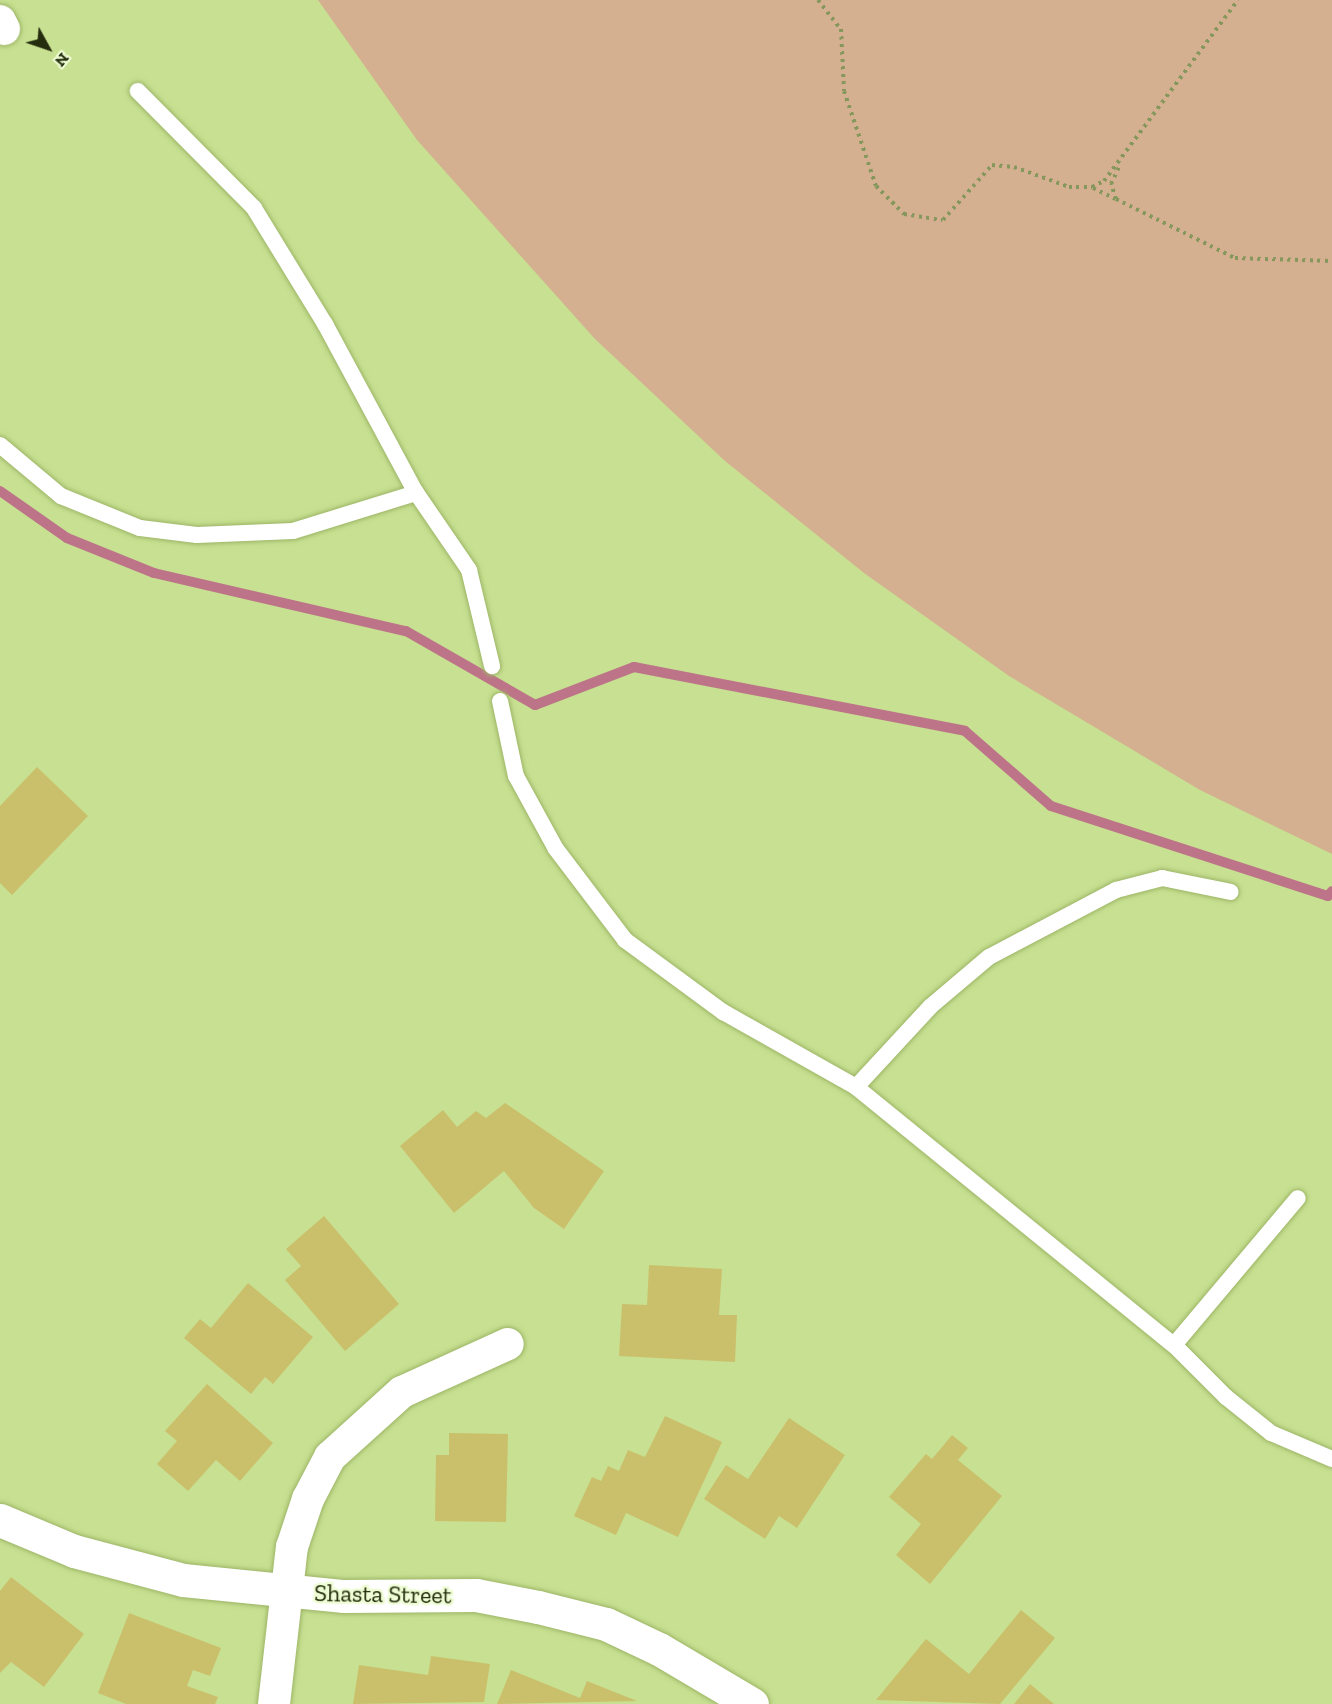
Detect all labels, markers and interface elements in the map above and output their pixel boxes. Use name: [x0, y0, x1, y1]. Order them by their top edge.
north arrow: [18, 18, 78, 78]
text: N: [51, 49, 73, 71]
street label: Shasta Street: [314, 1578, 452, 1610]

